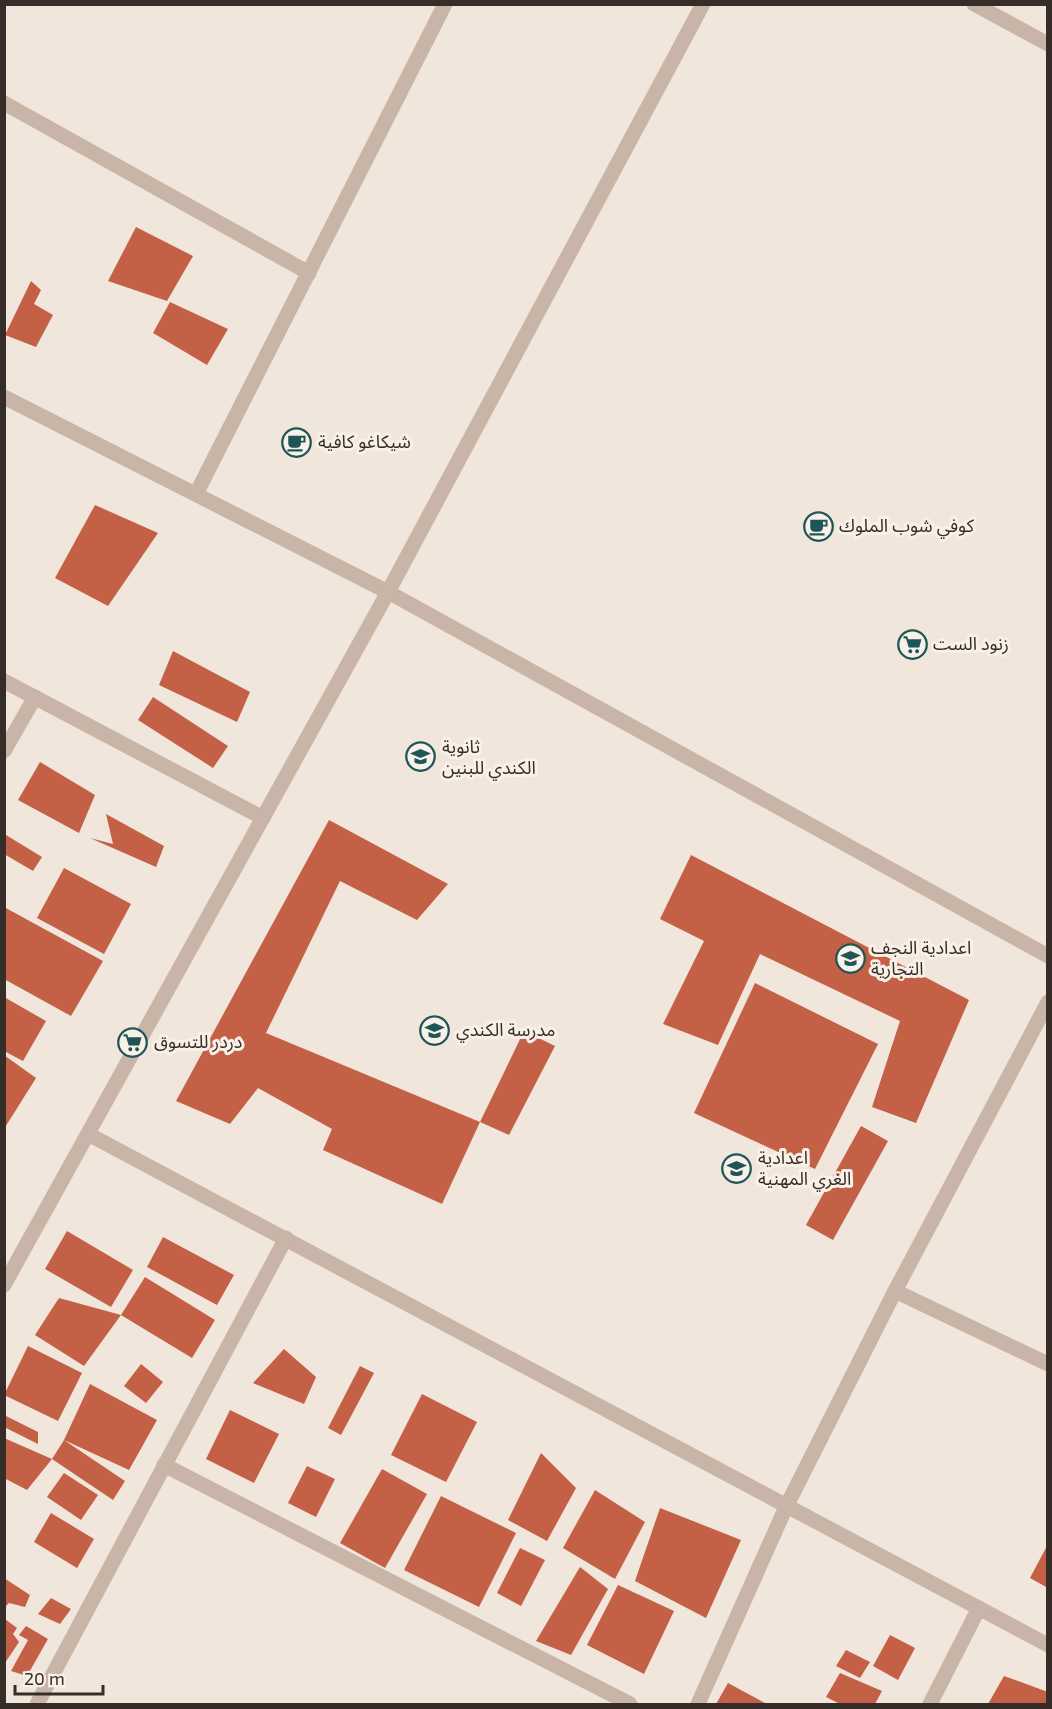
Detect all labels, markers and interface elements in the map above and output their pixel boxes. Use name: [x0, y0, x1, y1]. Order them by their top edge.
cafe icon: شيكاغو كافية: [281, 426, 313, 458]
place label: شيكاغو كافية: [318, 430, 411, 453]
cafe icon: كوفي شوب الملوك: [802, 510, 834, 542]
place label: كوفي شوب الملوك: [839, 514, 974, 539]
supermarket icon: زنود الست: [896, 628, 928, 660]
place label: زنود الست: [933, 632, 1009, 655]
place label: ثانوية الكندي للبنين: [442, 735, 536, 781]
school or university icon: ثانوية الكندي للبنين: [405, 741, 437, 773]
place label: اعدادية النجف التجارية: [871, 936, 971, 980]
school or university icon: اعدادية النجف التجارية: [834, 942, 866, 974]
school or university icon: مدرسة الكندي: [419, 1014, 451, 1046]
place label: مدرسة الكندي: [456, 1018, 556, 1043]
supermarket icon: دردر للتسوق: [117, 1026, 149, 1058]
place label: دردر للتسوق: [154, 1030, 242, 1053]
place label: اعدادية الغري المهنية: [758, 1146, 851, 1192]
school or university icon: اعدادية الغري المهنية: [721, 1152, 753, 1184]
scale bar: [15, 1658, 104, 1696]
text: 20 m: [24, 1667, 65, 1689]

